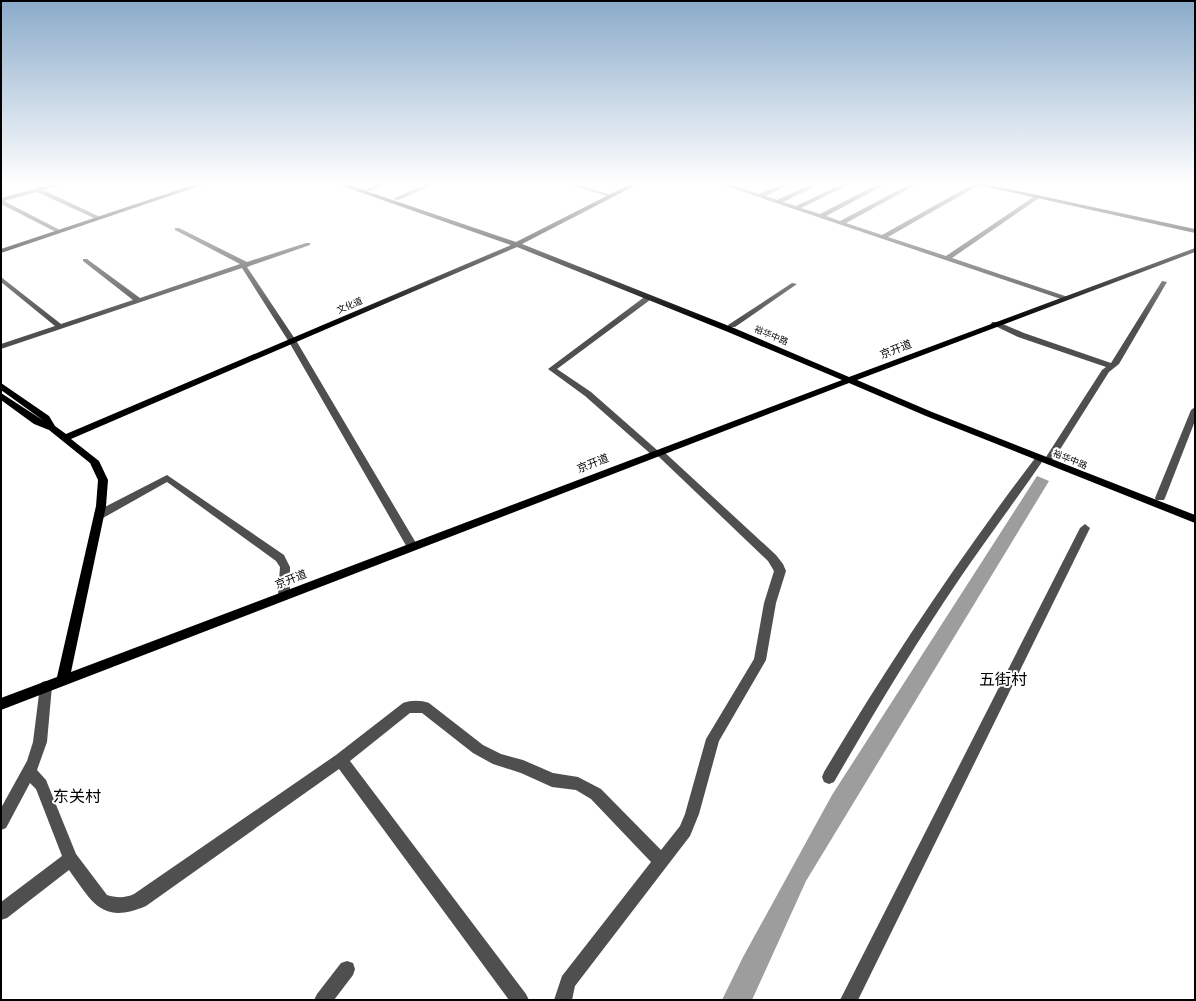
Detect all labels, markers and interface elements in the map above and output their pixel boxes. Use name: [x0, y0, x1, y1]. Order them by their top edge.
street label: 文化道: [335, 295, 365, 316]
street label: 裕华中路: [752, 323, 790, 348]
street label: 京开道: [878, 338, 914, 362]
street label: 裕华中路: [1051, 447, 1089, 472]
street label: 京开道: [575, 452, 611, 476]
street label: 京开道: [273, 568, 309, 592]
district label: 五街村: [979, 671, 1027, 691]
district label: 东关村: [53, 788, 101, 808]

